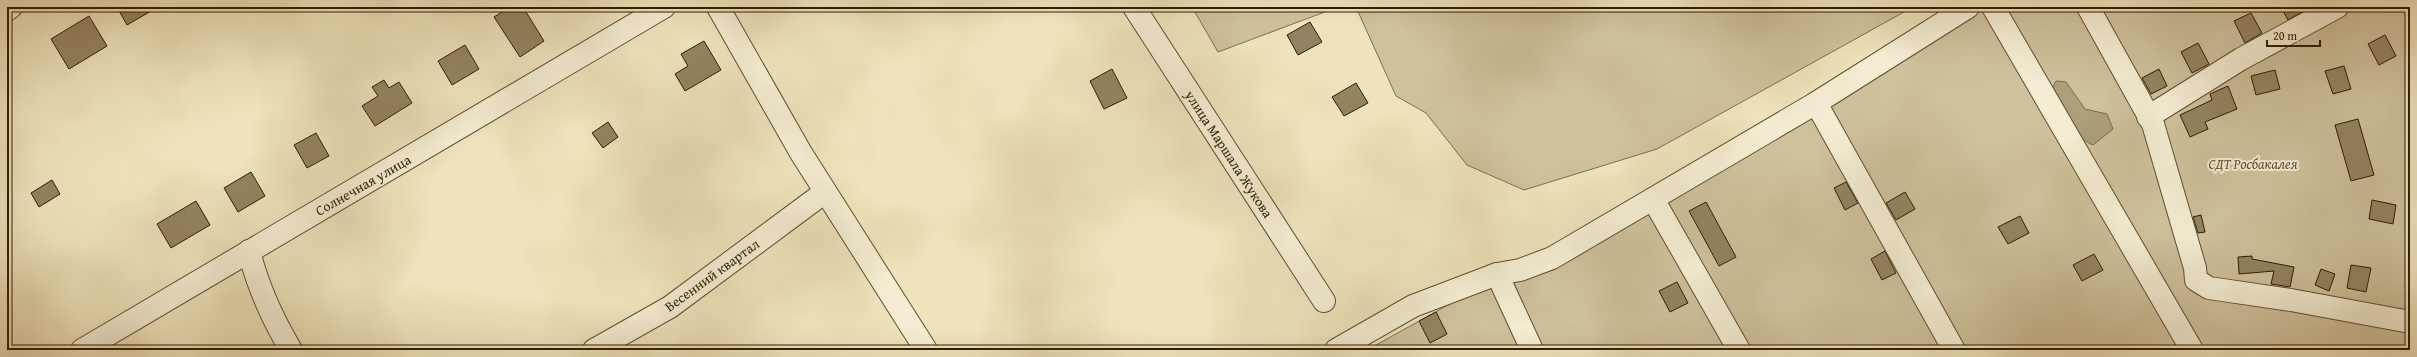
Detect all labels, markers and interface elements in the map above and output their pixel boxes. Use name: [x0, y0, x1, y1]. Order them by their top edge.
scale bar: [2267, 22, 2320, 48]
text: 20 m: [2273, 27, 2297, 44]
street label: улица Маршала Жукова: [1180, 86, 1278, 222]
street label: Солнечная улица: [311, 149, 415, 221]
park label: СДТ Росбакалея: [2208, 154, 2298, 174]
street label: Весенний квартал: [661, 234, 764, 316]

